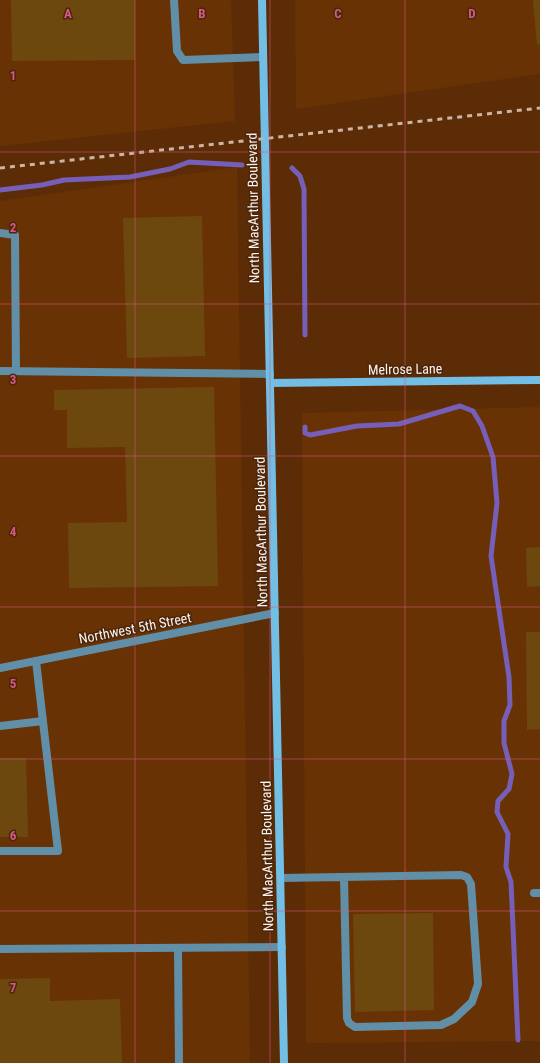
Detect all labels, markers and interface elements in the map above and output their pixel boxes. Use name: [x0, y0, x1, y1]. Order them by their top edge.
text: A: [64, 6, 72, 21]
text: B: [198, 6, 206, 21]
text: C: [334, 6, 342, 21]
text: D: [468, 6, 476, 21]
text: 1: [10, 68, 16, 83]
street label: North MacArthur Boulevard: [244, 132, 262, 284]
text: 2: [10, 220, 17, 235]
street label: Melrose Lane: [368, 360, 443, 378]
text: 3: [10, 372, 16, 387]
street label: North MacArthur Boulevard: [252, 456, 270, 608]
text: 4: [10, 524, 17, 539]
street label: Northwest 5th Street: [77, 609, 193, 647]
text: 5: [10, 676, 17, 691]
street label: North MacArthur Boulevard: [258, 780, 276, 932]
text: 6: [10, 828, 17, 843]
text: 7: [10, 980, 17, 995]

